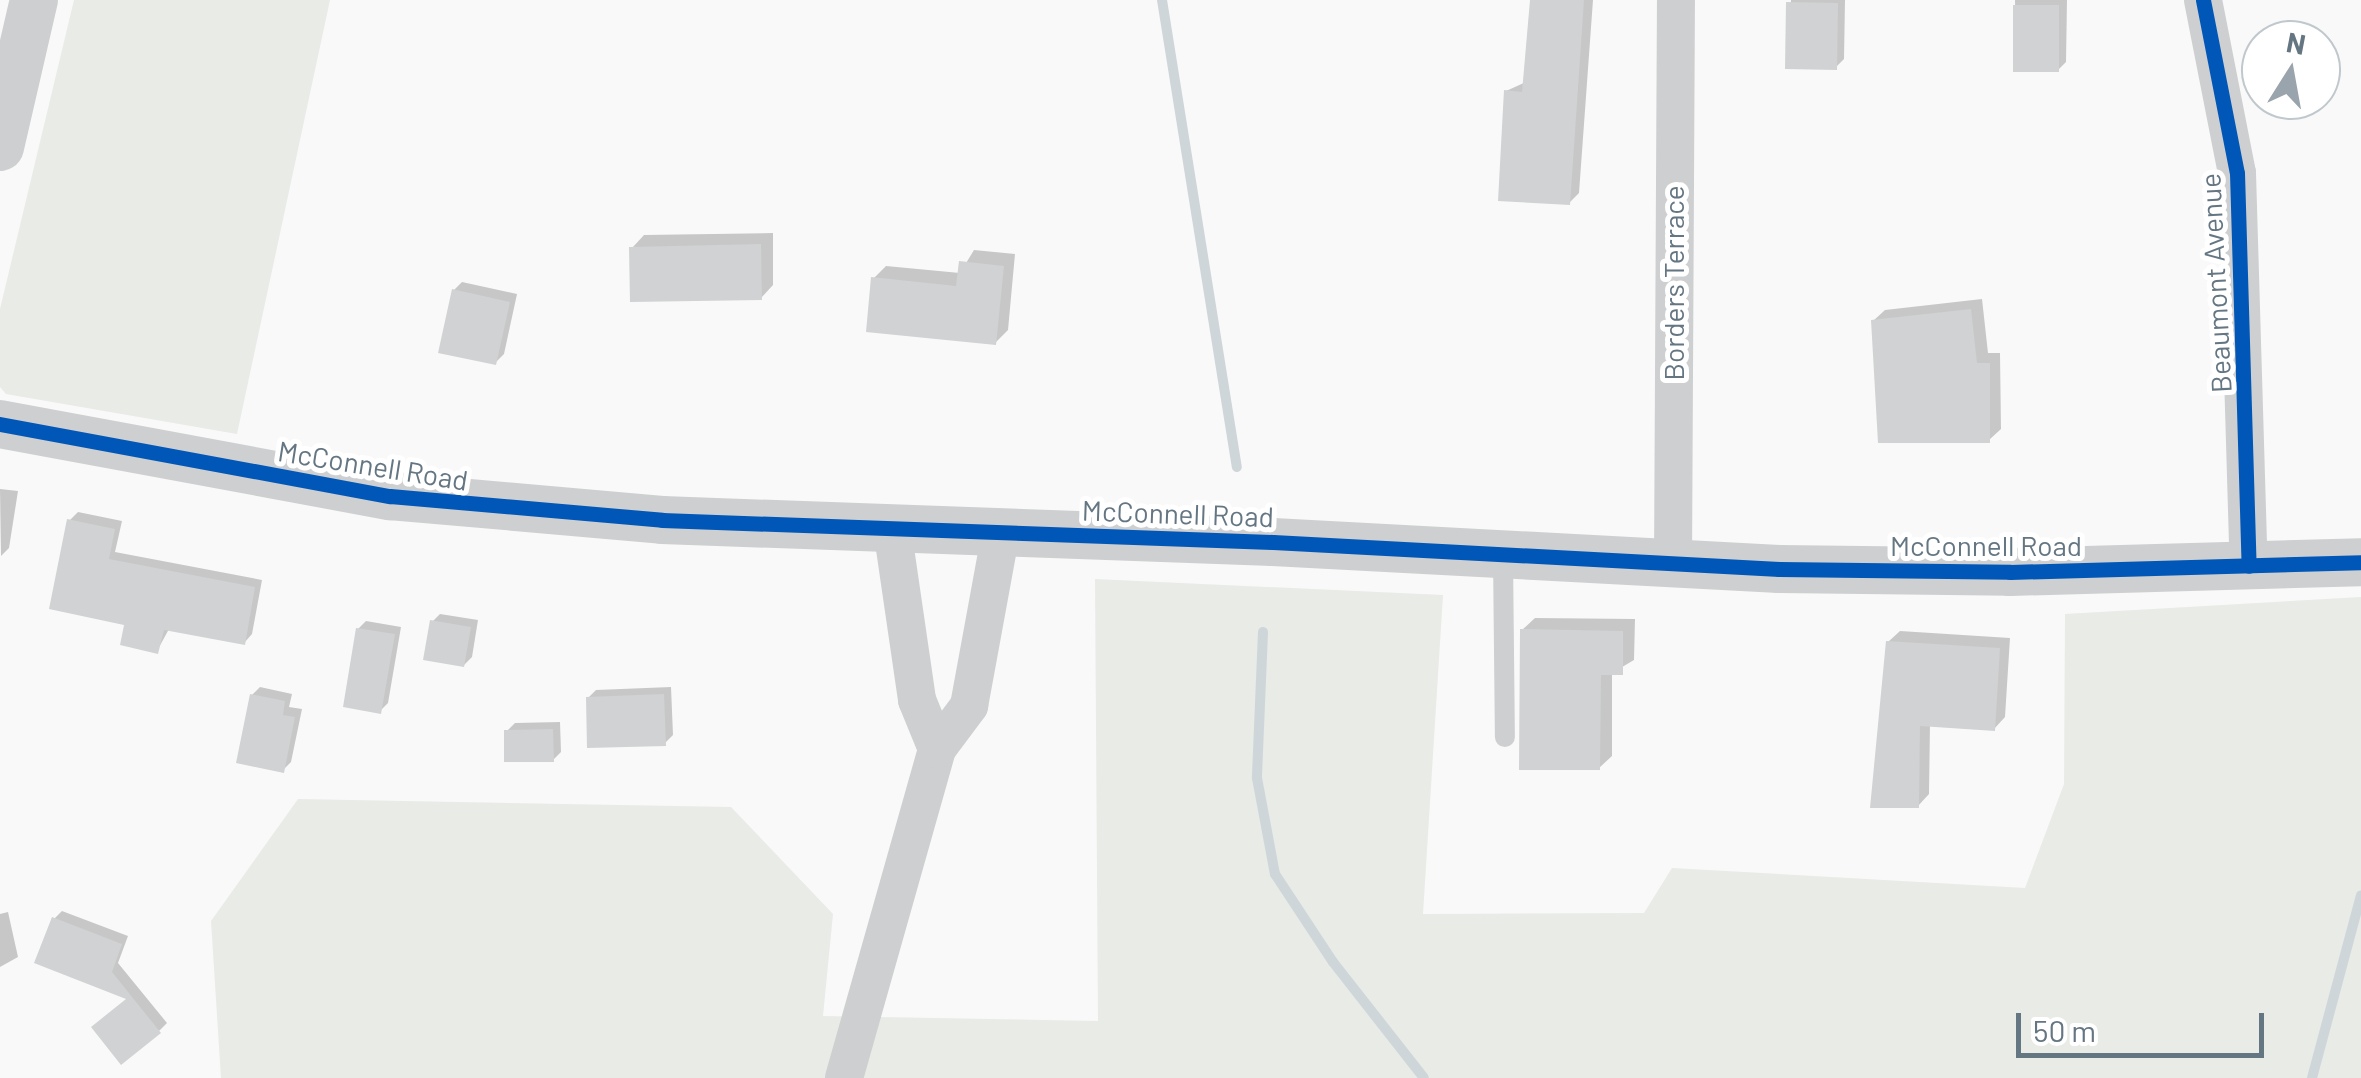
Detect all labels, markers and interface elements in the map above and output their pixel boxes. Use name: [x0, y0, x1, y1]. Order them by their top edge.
north arrow: [2241, 20, 2341, 120]
text: N: [2284, 24, 2309, 61]
street label: Beaumont Avenue: [2192, 172, 2238, 394]
street label: Borders Terrace: [1656, 185, 1690, 381]
street label: McConnell Road: [276, 433, 470, 497]
street label: McConnell Road: [1081, 493, 1275, 533]
street label: McConnell Road: [1890, 528, 2082, 562]
scale bar: [2021, 993, 2268, 1055]
text: 50 m: [2033, 1012, 2096, 1048]

